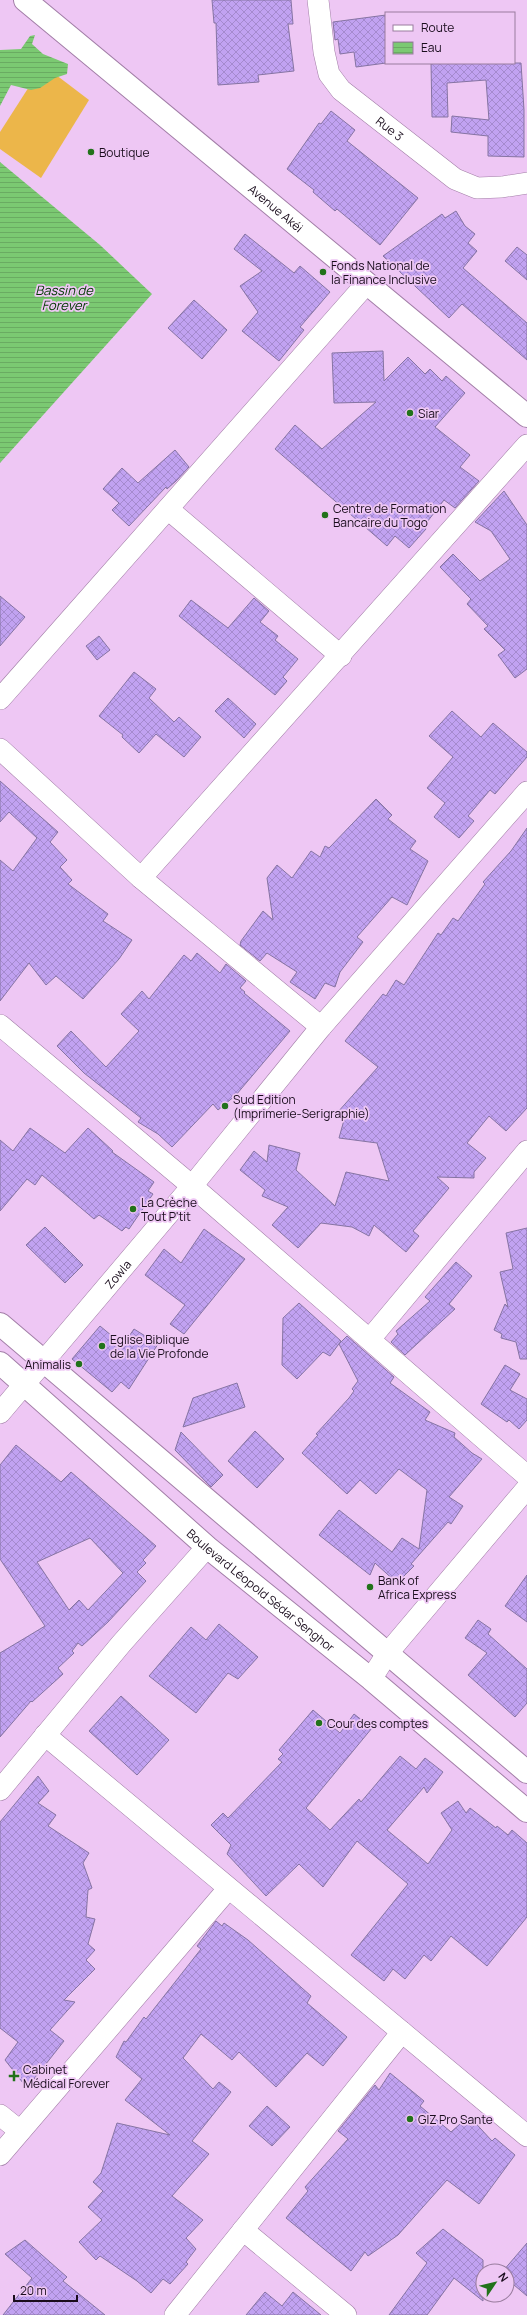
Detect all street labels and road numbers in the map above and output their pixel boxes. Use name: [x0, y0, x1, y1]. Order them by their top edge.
street label: Rue 3: [373, 112, 407, 144]
street label: Avenue Akéi: [245, 180, 307, 236]
street label: Zowla: [100, 1256, 135, 1292]
street label: Boulevard Léopold Sédar Senghor: [183, 1525, 339, 1656]

